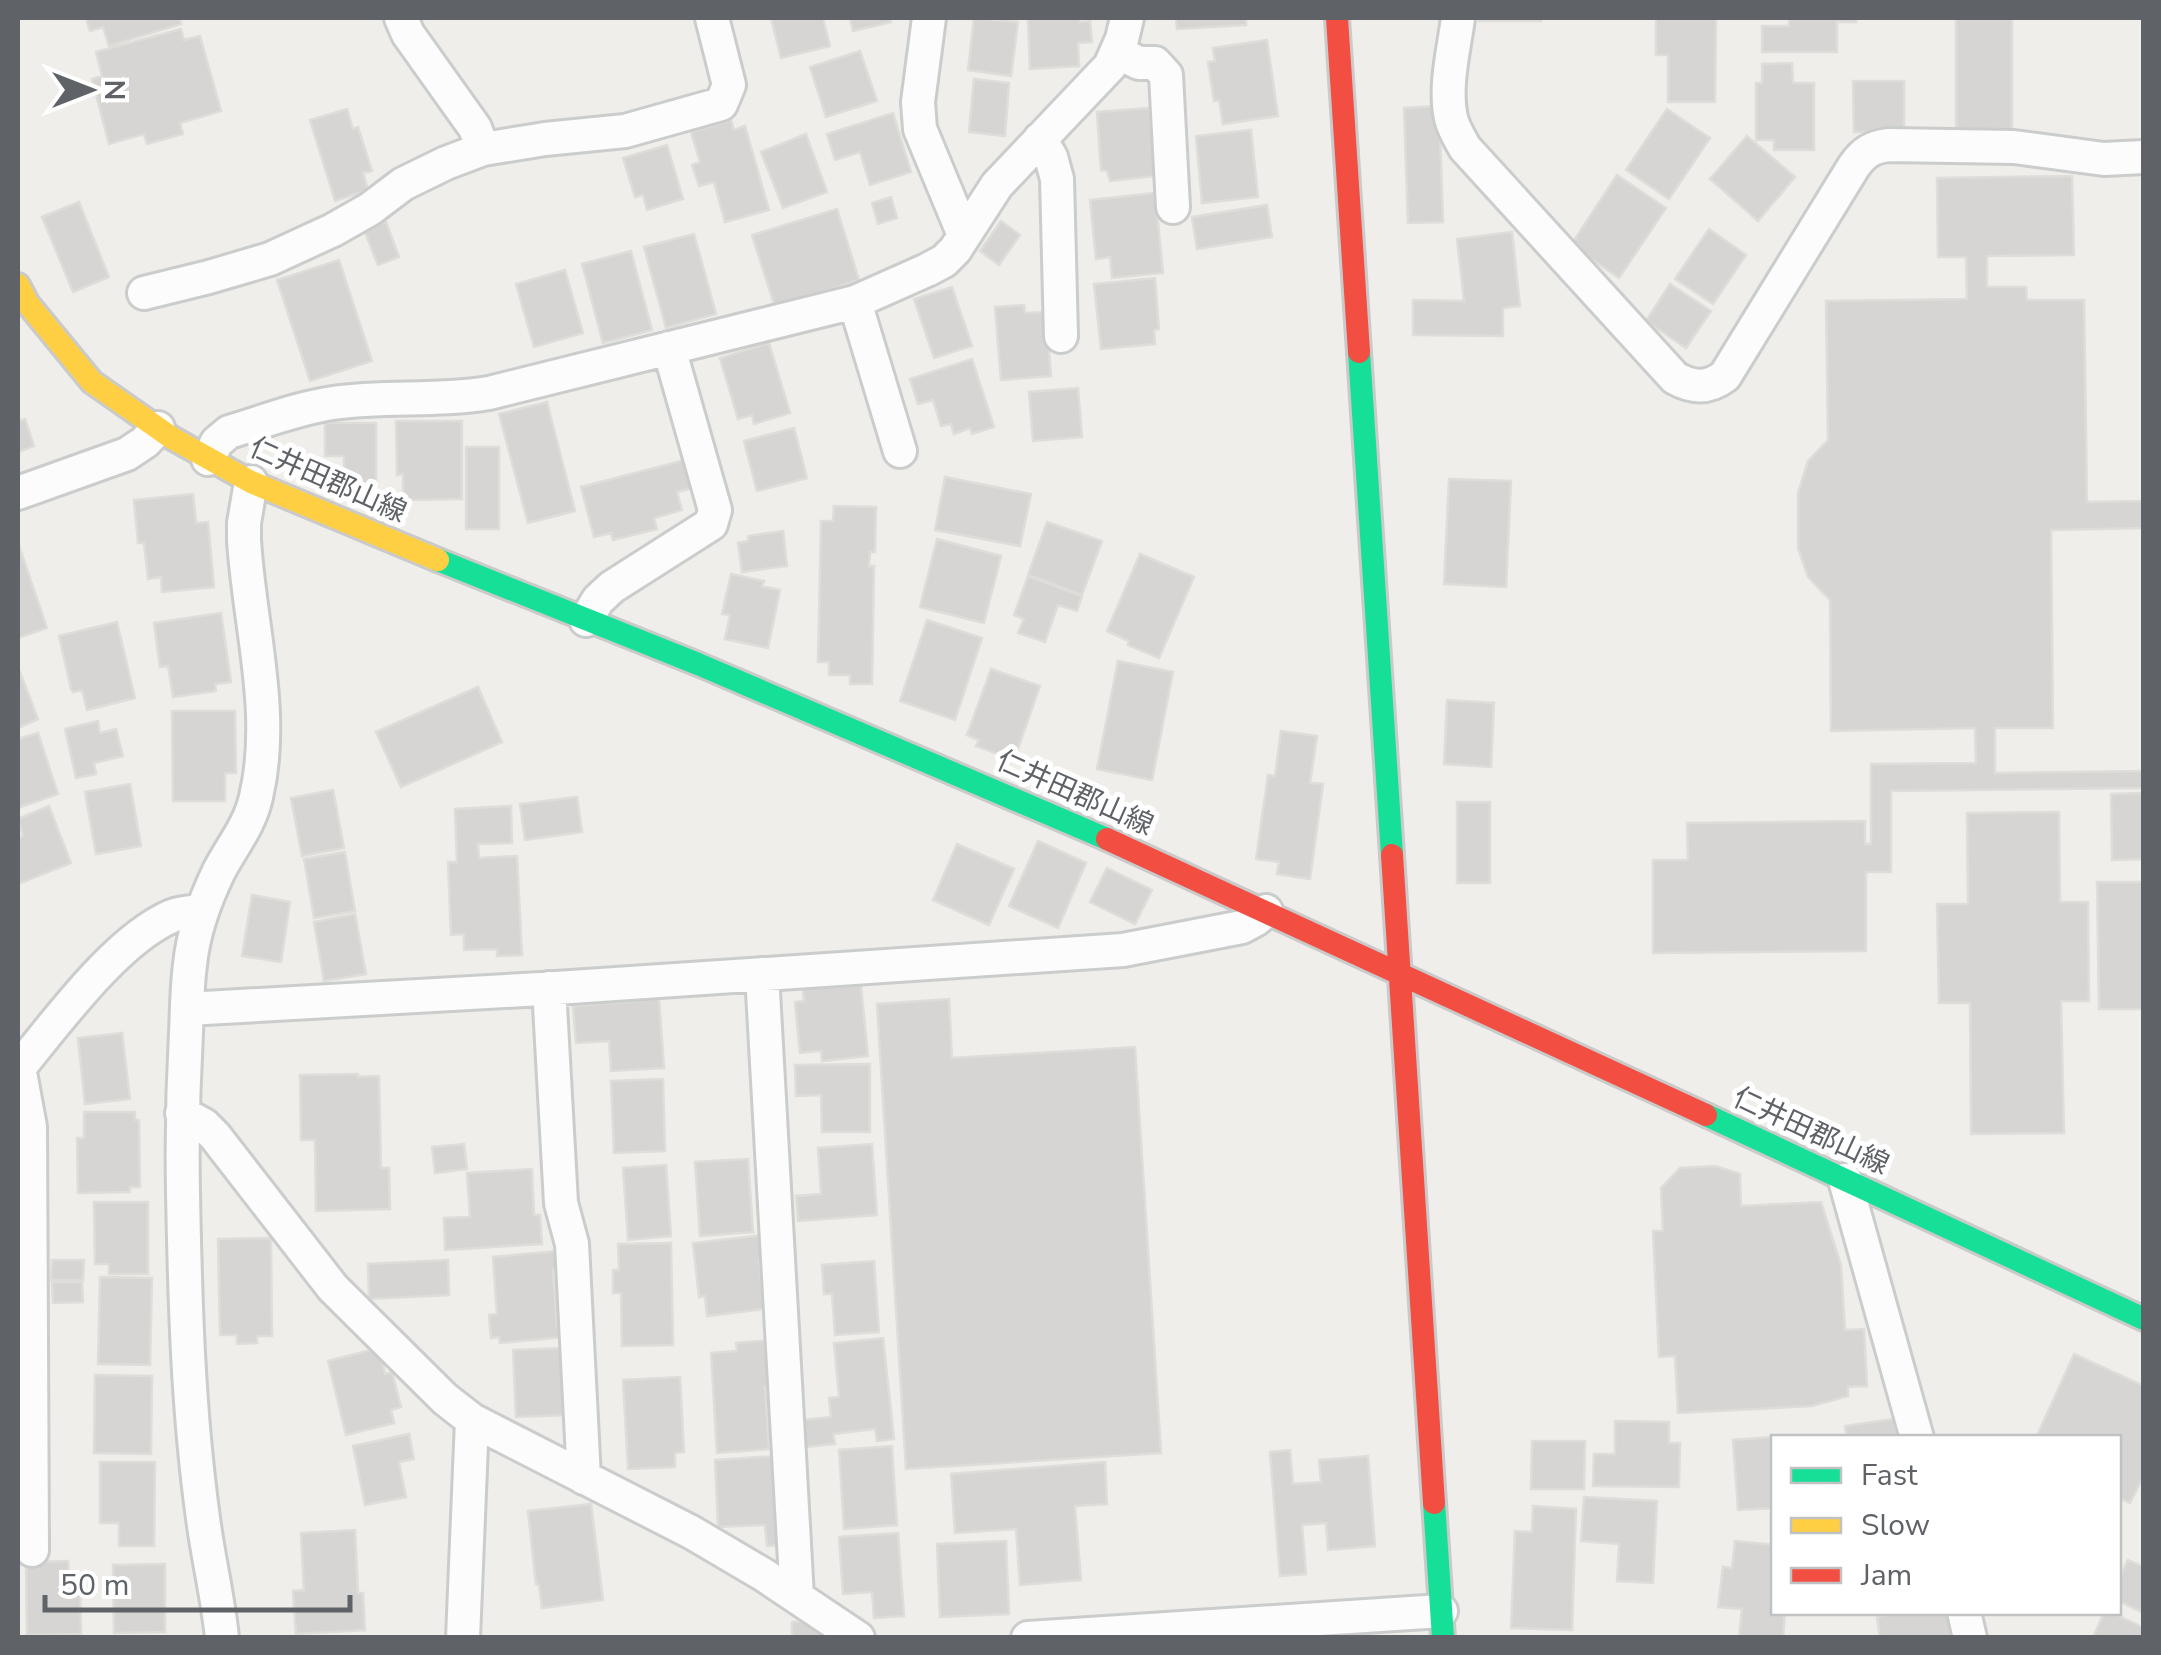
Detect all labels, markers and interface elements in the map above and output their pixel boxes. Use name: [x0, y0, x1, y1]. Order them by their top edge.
north arrow: [40, 40, 140, 140]
text: N: [95, 80, 133, 100]
street label: 仁井田郡山線: [244, 428, 412, 532]
street label: 仁井田郡山線: [991, 741, 1159, 845]
street label: 仁井田郡山線: [1727, 1078, 1895, 1184]
legend: [1771, 1435, 2121, 1615]
text: Fast: [1861, 1455, 1918, 1496]
text: Slow: [1861, 1505, 1930, 1546]
scale bar: [45, 1550, 350, 1612]
text: Jam: [1860, 1555, 1912, 1596]
text: 50 m: [60, 1565, 129, 1606]

